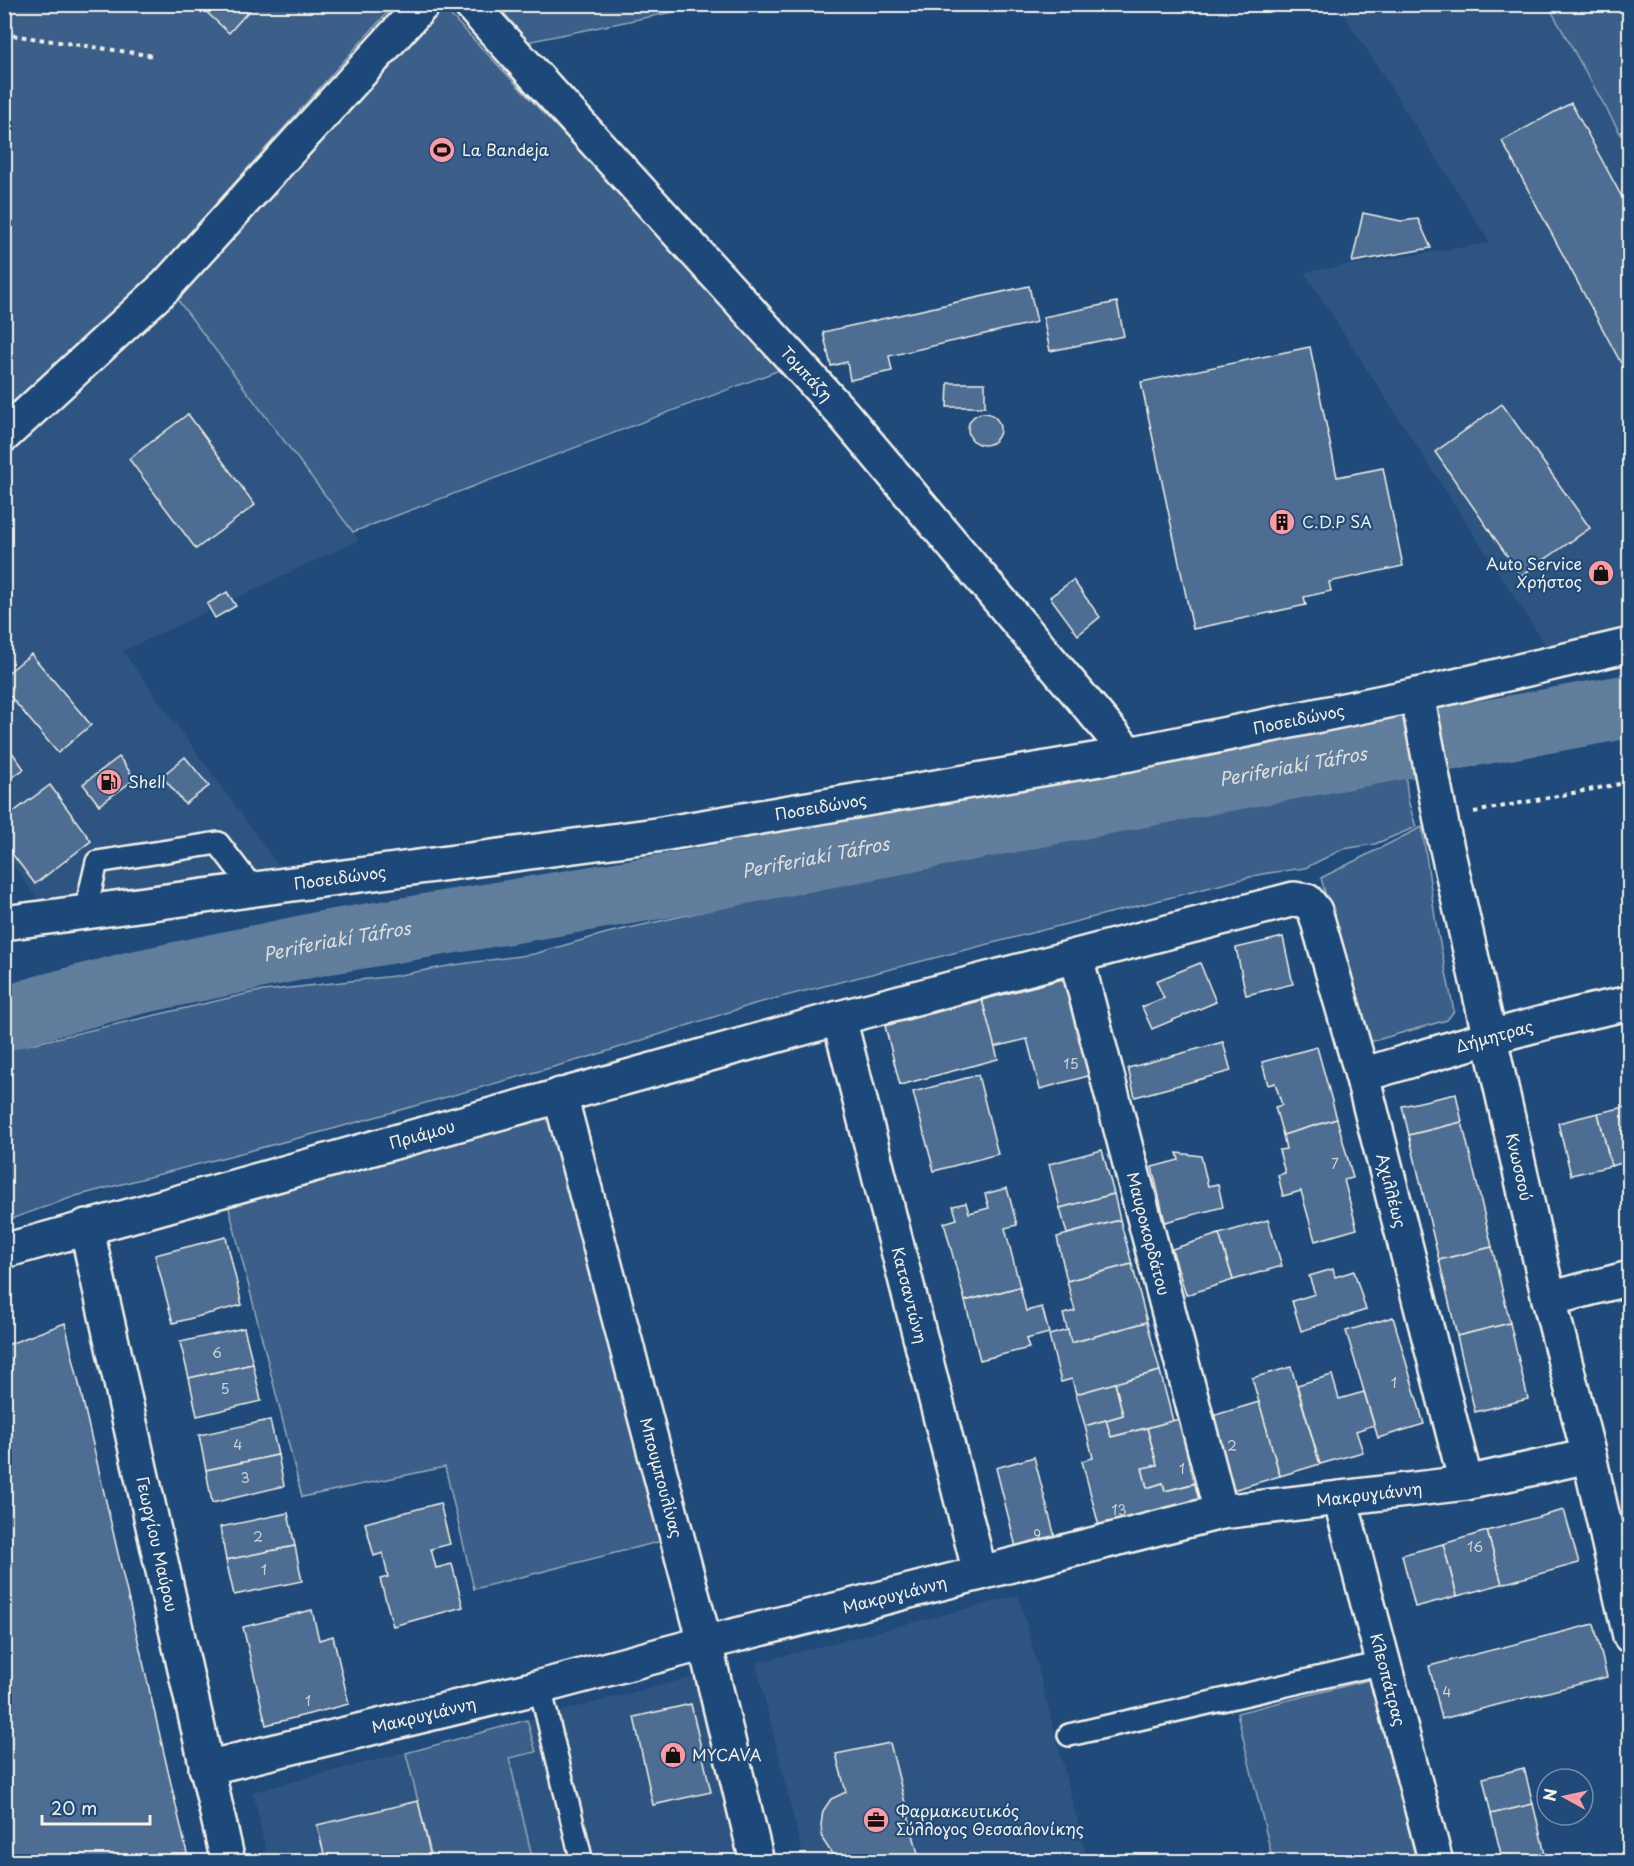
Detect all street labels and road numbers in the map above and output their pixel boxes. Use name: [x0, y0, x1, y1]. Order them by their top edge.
street label: Τομπάζη: [776, 340, 839, 406]
street label: Ποσειδώνος: [1251, 697, 1346, 739]
street label: Ποσειδώνος: [773, 786, 868, 825]
street label: Ποσειδώνος: [292, 859, 387, 895]
street label: Δήμητρας: [1452, 1013, 1536, 1058]
street label: Πριάμου: [386, 1113, 457, 1154]
street label: Κνωσσού: [1501, 1131, 1539, 1203]
street label: Αχιλλέως: [1371, 1150, 1413, 1230]
street label: Μαυροκορδάτου: [1122, 1169, 1177, 1298]
street label: Κατσαντώνη: [887, 1244, 934, 1346]
street label: Μπουμπουλίνας: [635, 1415, 690, 1540]
street label: Γεωργίου Μαύρου: [131, 1474, 185, 1614]
street label: Μακρυγιάννη: [1315, 1475, 1423, 1512]
street label: Μακρυγιάννη: [840, 1569, 949, 1619]
street label: Κλεοπάτρας: [1365, 1630, 1413, 1729]
street label: Μακρυγιάννη: [369, 1690, 478, 1738]

